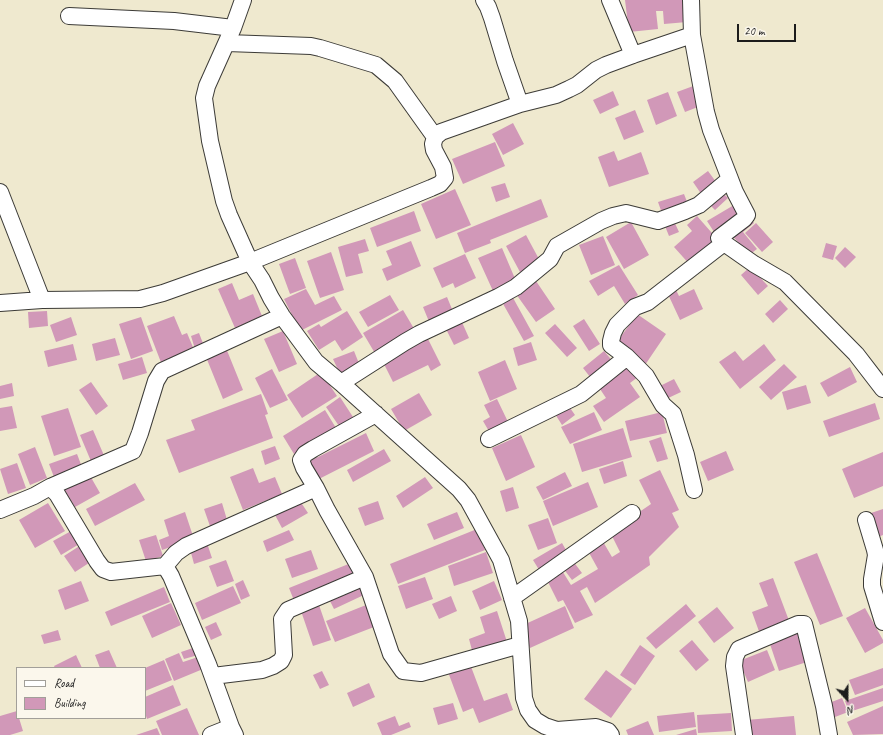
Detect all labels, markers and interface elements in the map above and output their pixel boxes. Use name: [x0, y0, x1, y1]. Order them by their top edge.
scale bar: [739, 16, 798, 42]
text: 20 m: [744, 23, 764, 39]
legend: [16, 667, 146, 719]
text: Road: [54, 675, 74, 691]
north arrow: [827, 679, 867, 719]
text: Building: [54, 695, 86, 711]
text: N: [846, 702, 857, 718]

